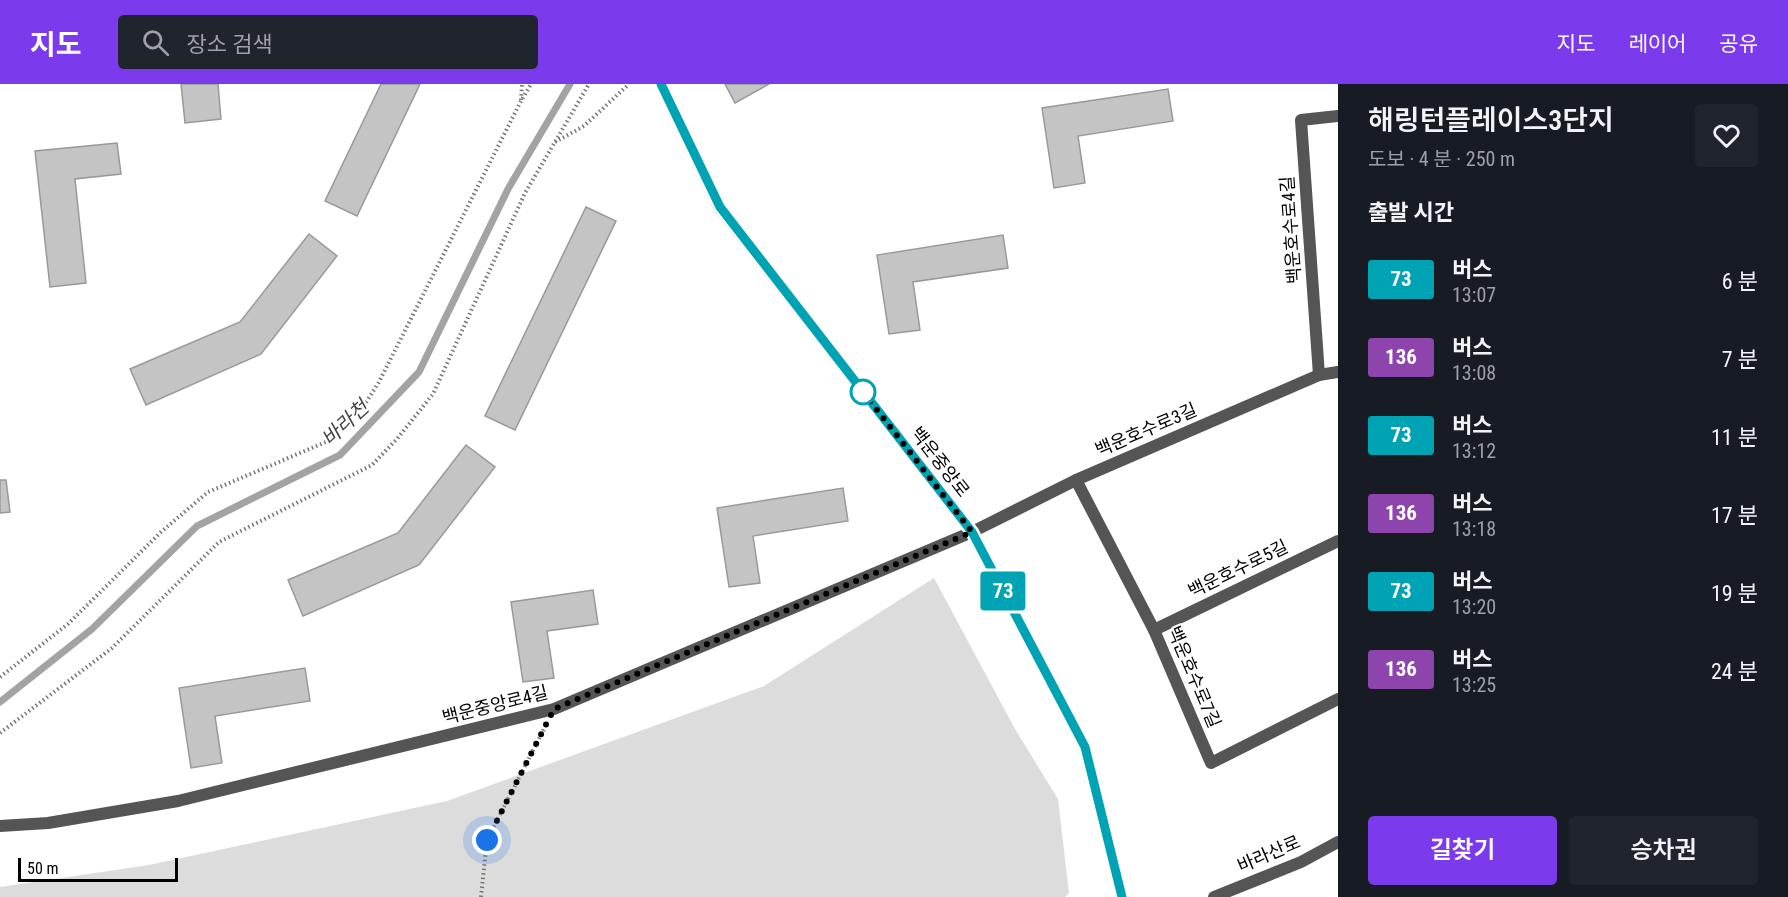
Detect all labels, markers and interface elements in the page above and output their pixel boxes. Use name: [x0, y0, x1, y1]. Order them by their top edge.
search box: [118, 15, 538, 69]
icon: search: [139, 26, 172, 59]
text: 지도: [30, 28, 82, 61]
text: 장소 검색: [187, 32, 273, 57]
text: 지도: [1557, 32, 1595, 56]
text: 레이어: [1628, 32, 1686, 56]
text: 공유: [1719, 32, 1758, 56]
text: 해링턴플레이스3단지: [1368, 104, 1614, 137]
button: heart: [1695, 104, 1758, 167]
text: 도보 · 4 분 · 250 m: [1368, 147, 1515, 171]
street label: 백운호수로4길: [1276, 175, 1305, 285]
text: 출발 시간: [1368, 200, 1454, 225]
text: 버스: [1452, 257, 1492, 282]
text: 73: [1390, 267, 1412, 291]
text: 6 분: [1722, 269, 1758, 294]
text: 13:07: [1452, 283, 1496, 307]
text: 버스: [1452, 335, 1492, 360]
text: 136: [1385, 345, 1417, 369]
text: 7 분: [1722, 347, 1758, 372]
text: 13:08: [1452, 361, 1496, 385]
unlabelled marker: [850, 379, 876, 405]
water label: 바라천: [317, 394, 375, 451]
street label: 백운호수로3길: [1092, 399, 1200, 460]
text: 버스: [1452, 413, 1492, 438]
street label: 백운중앙로: [907, 423, 974, 501]
text: 73: [1390, 423, 1412, 447]
text: 11 분: [1711, 425, 1758, 450]
text: 13:12: [1452, 439, 1496, 463]
text: 버스: [1452, 491, 1492, 516]
text: 136: [1385, 501, 1417, 525]
text: 17 분: [1711, 503, 1758, 528]
text: 13:18: [1452, 517, 1496, 541]
street label: 백운호수로5길: [1185, 535, 1291, 602]
text: 버스: [1452, 569, 1492, 594]
line badge: 73: [976, 572, 1030, 610]
text: 73: [992, 579, 1014, 603]
text: 73: [1390, 579, 1412, 603]
text: 19 분: [1711, 581, 1758, 606]
text: 13:20: [1452, 595, 1496, 619]
street label: 백운호수로7길: [1164, 623, 1225, 731]
text: 버스: [1452, 647, 1492, 672]
text: 136: [1385, 657, 1417, 681]
text: 24 분: [1711, 659, 1758, 684]
text: 13:25: [1452, 673, 1496, 697]
street label: 백운중앙로4길: [440, 681, 550, 728]
button: 길찾기: [1368, 816, 1557, 885]
button: 승차권: [1569, 816, 1758, 885]
your location: [472, 825, 502, 855]
street label: 바라산로: [1234, 831, 1303, 876]
scale bar: [18, 855, 178, 882]
text: 50 m: [27, 859, 59, 878]

